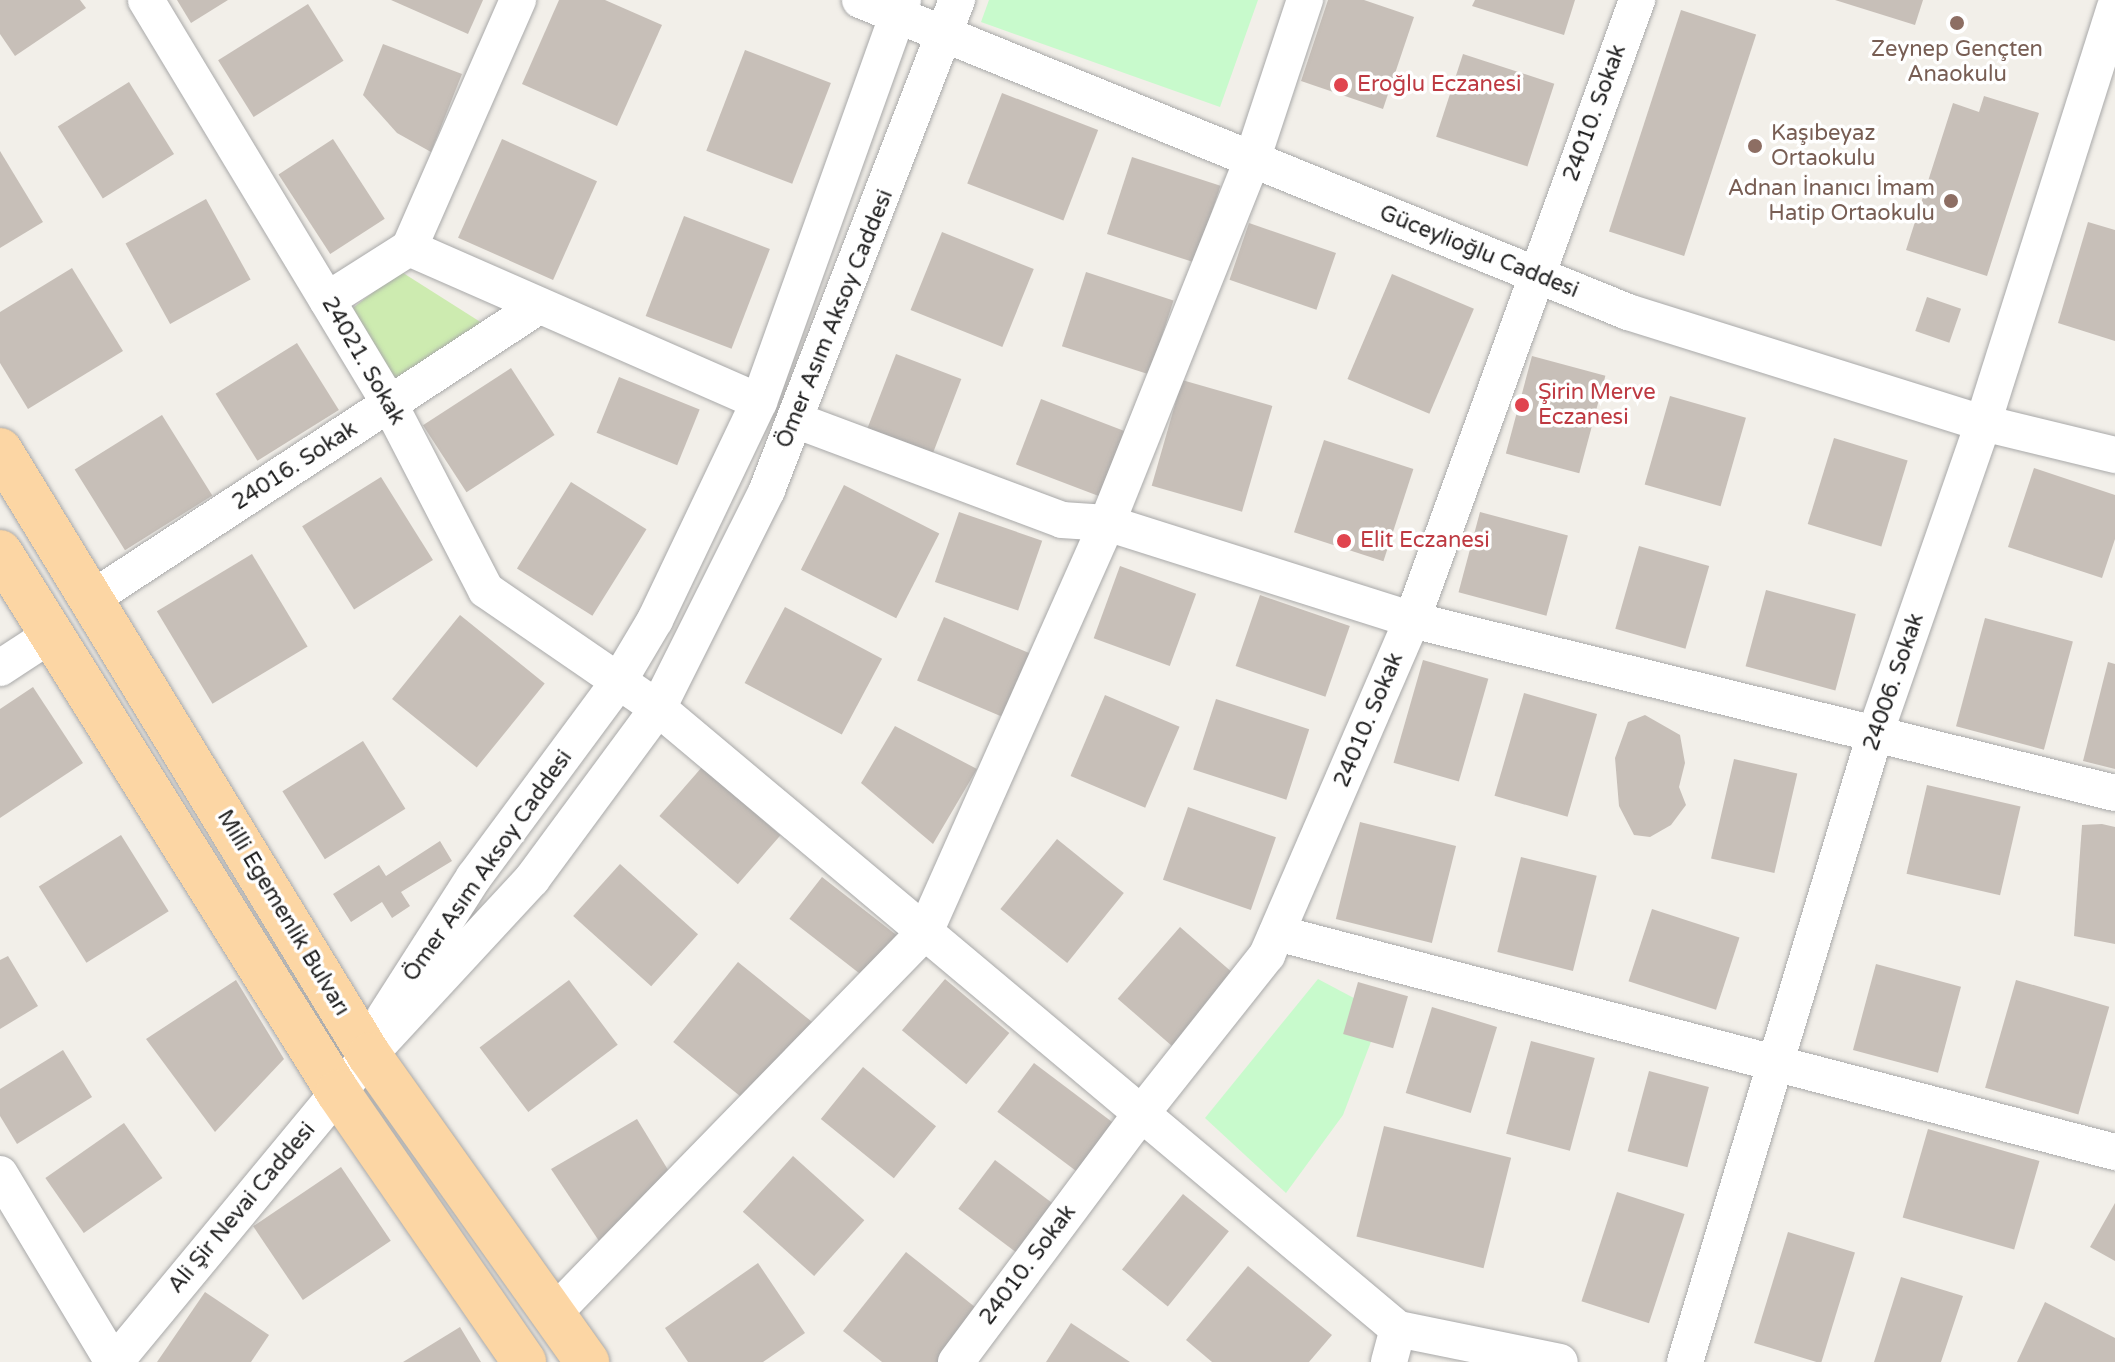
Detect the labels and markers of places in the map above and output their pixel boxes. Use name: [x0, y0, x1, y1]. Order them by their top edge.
marker: Zeynep Gençten Anaokulu: [1948, 14, 1966, 32]
place label: Zeynep Gençten Anaokulu: [1871, 36, 2043, 88]
place label: Eroğlu Eczanesi: [1357, 72, 1521, 98]
marker: Eroğlu Eczanesi: [1332, 76, 1350, 94]
place label: Kaşıbeyaz Ortaokulu: [1771, 120, 1875, 172]
marker: Kaşıbeyaz Ortaokulu: [1746, 137, 1764, 155]
place label: Adnan İnanıcı İmam Hatip Ortaokulu: [1728, 175, 1935, 226]
marker: Adnan İnanıcı İmam Hatip Ortaokulu: [1942, 192, 1960, 210]
place label: Şirin Merve Eczanesi: [1538, 379, 1656, 430]
marker: Şirin Merve Eczanesi: [1513, 396, 1531, 414]
place label: Elit Eczanesi: [1360, 528, 1490, 554]
marker: Elit Eczanesi: [1335, 532, 1353, 550]

